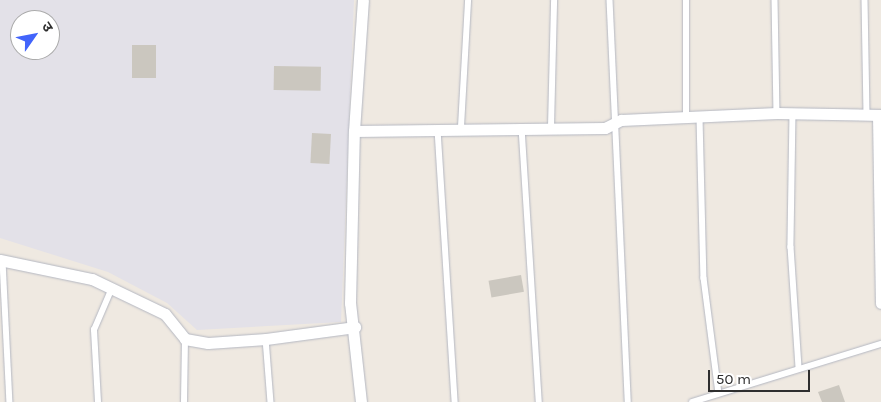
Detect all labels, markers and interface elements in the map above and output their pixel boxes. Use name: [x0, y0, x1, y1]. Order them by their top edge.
north arrow: [10, 10, 60, 60]
text: उ: [38, 19, 57, 35]
scale bar: [711, 360, 814, 392]
text: 50 m: [716, 370, 751, 388]

